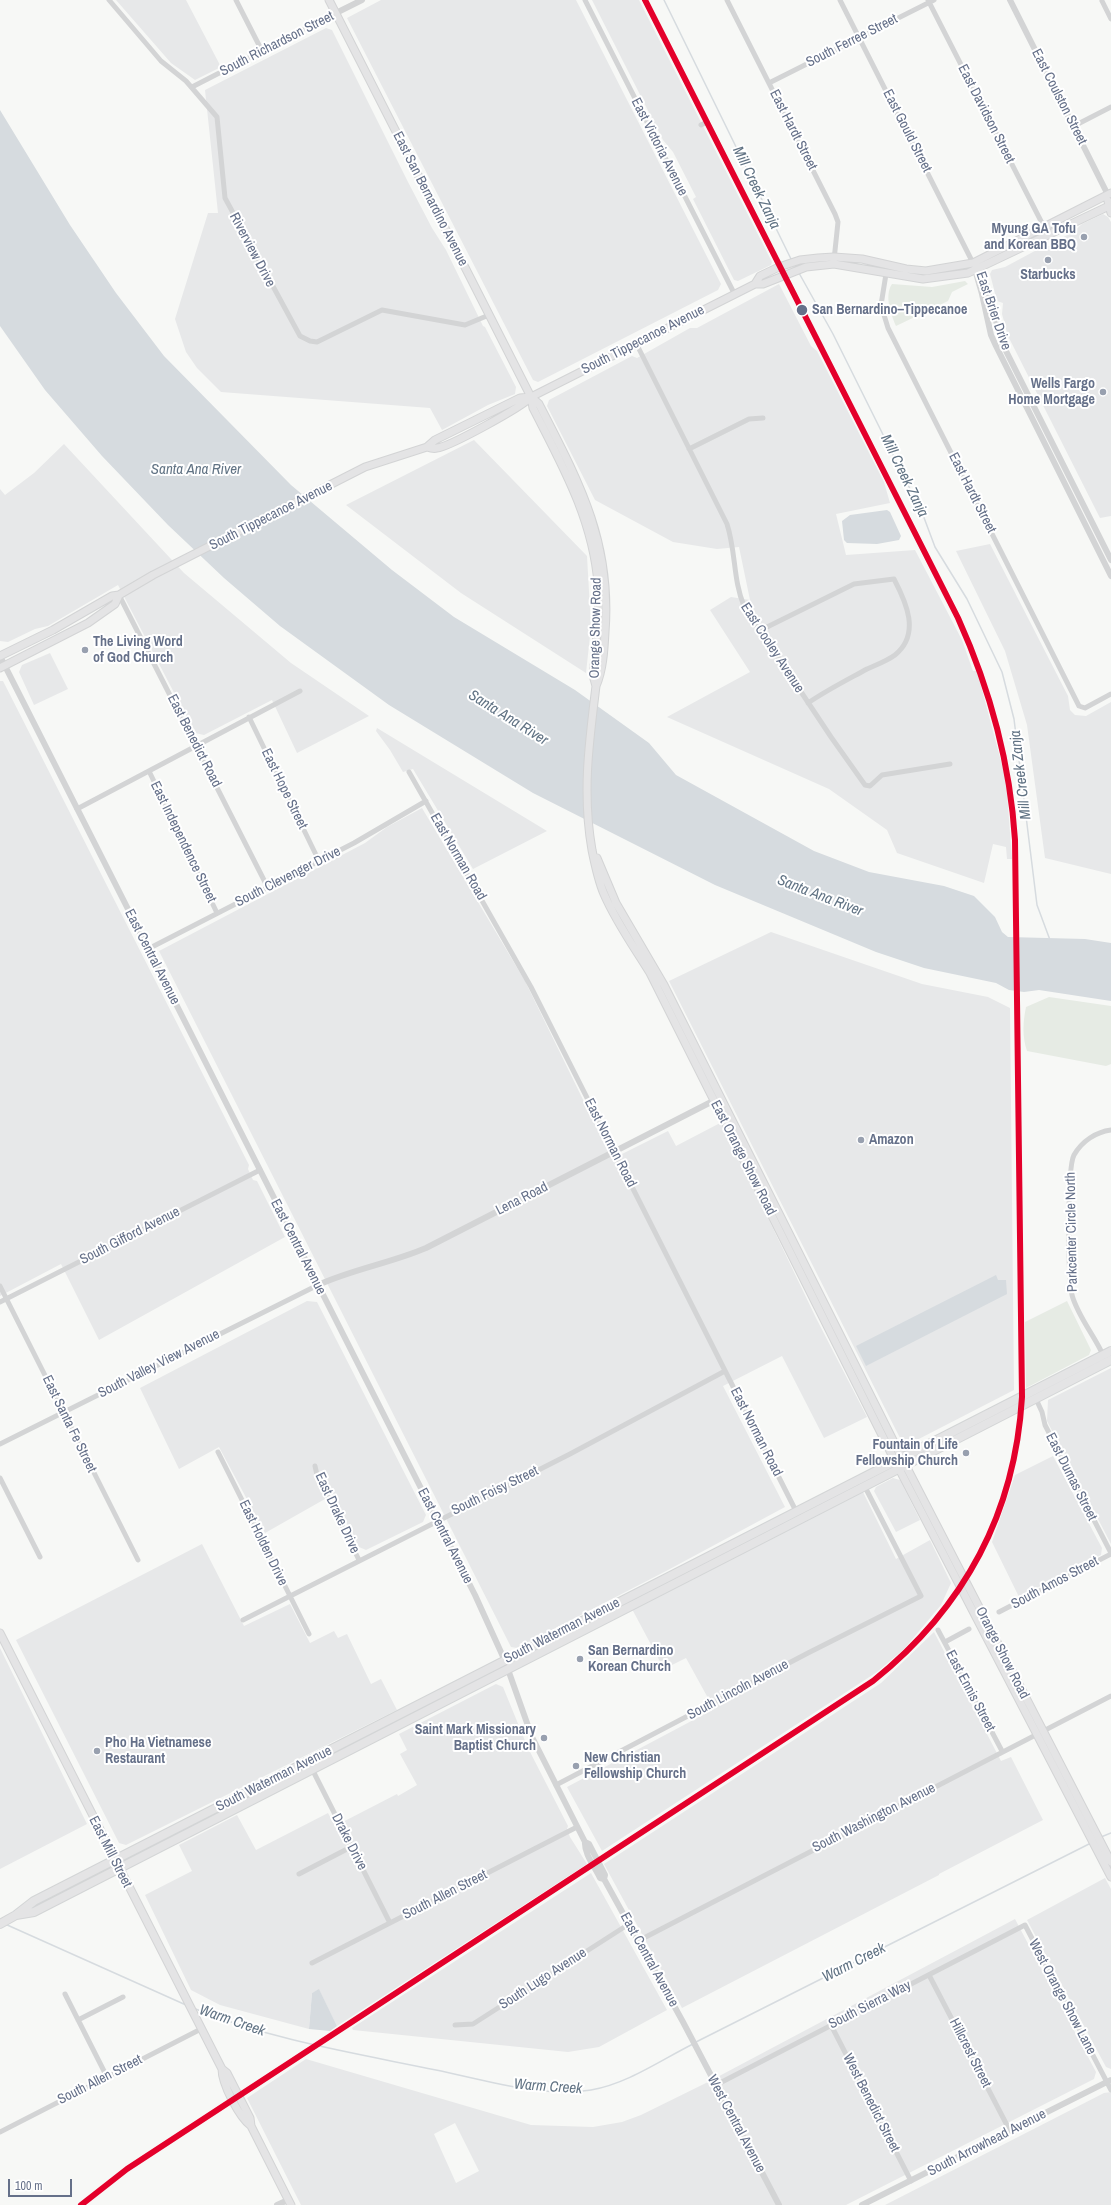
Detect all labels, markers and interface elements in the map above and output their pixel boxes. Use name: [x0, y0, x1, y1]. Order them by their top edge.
street label: South Richardson Street: [217, 8, 337, 80]
street label: South Ferree Street: [804, 11, 900, 71]
street label: East Coulston Street: [1028, 46, 1090, 148]
street label: East Davidson Street: [954, 62, 1018, 166]
street label: East Hardt Street: [766, 87, 820, 173]
street label: East Gould Street: [879, 87, 935, 175]
street label: East Victoria Avenue: [627, 95, 691, 199]
street label: East San Bernardino Avenue: [389, 129, 471, 269]
water label: Mill Creek Zanja: [728, 144, 784, 232]
street label: Riverview Drive: [225, 210, 279, 290]
place label: Myung GA Tofu and Korean BBQ: [984, 221, 1076, 254]
marker: Myung GA Tofu and Korean BBQ: [1079, 232, 1089, 242]
marker: Starbucks: [1043, 255, 1053, 265]
place label: Starbucks: [1020, 267, 1076, 283]
street label: East Brier Drive: [972, 270, 1014, 352]
street label: South Tippecanoe Avenue: [579, 302, 707, 378]
place label: San Bernardino–Tippecanoe: [812, 302, 967, 318]
marker: San Bernardino–Tippecanoe: [795, 303, 809, 317]
place label: Wells Fargo Home Mortgage: [1008, 376, 1095, 408]
marker: Wells Fargo Home Mortgage: [1098, 387, 1108, 397]
water label: Mill Creek Zanja: [876, 432, 932, 520]
street label: East Hardt Street: [945, 450, 999, 536]
water label: Santa Ana River: [151, 461, 241, 479]
street label: South Tippecanoe Avenue: [207, 478, 335, 554]
street label: Orange Show Road: [587, 577, 605, 679]
street label: East Cooley Avenue: [737, 600, 807, 696]
place label: The Living Word of God Church: [93, 634, 183, 666]
marker: The Living Word of God Church: [80, 645, 90, 655]
water label: Santa Ana River: [465, 686, 551, 750]
street label: East Benedict Road: [163, 692, 225, 790]
water label: Mill Creek Zanja: [1007, 729, 1035, 821]
street label: East Hope Street: [257, 746, 311, 832]
street label: East Independence Street: [146, 779, 220, 905]
street label: East Norman Road: [426, 811, 490, 903]
street label: South Clevenger Drive: [232, 843, 344, 911]
water label: Santa Ana River: [775, 871, 865, 921]
street label: East Central Avenue: [121, 906, 183, 1008]
street label: East Norman Road: [580, 1096, 640, 1190]
street label: East Orange Show Road: [707, 1098, 779, 1218]
place label: Amazon: [869, 1132, 914, 1148]
marker: Amazon: [856, 1135, 866, 1145]
street label: Parkcenter Circle North: [1063, 1172, 1081, 1292]
street label: Lena Road: [493, 1179, 551, 1219]
street label: East Central Avenue: [267, 1196, 329, 1298]
street label: South Gifford Avenue: [77, 1204, 183, 1268]
street label: South Valley View Avenue: [95, 1326, 223, 1402]
street label: East Santa Fe Street: [38, 1373, 100, 1475]
street label: East Norman Road: [726, 1385, 786, 1479]
street label: East Dumas Street: [1042, 1430, 1100, 1524]
place label: Fountain of Life Fellowship Church: [856, 1437, 958, 1470]
marker: Fountain of Life Fellowship Church: [961, 1448, 971, 1458]
street label: South Foisy Street: [449, 1463, 541, 1519]
street label: East Drake Drive: [311, 1470, 363, 1556]
street label: East Central Avenue: [414, 1485, 476, 1587]
street label: East Holden Drive: [235, 1497, 291, 1589]
street label: South Amos Street: [1009, 1553, 1101, 1613]
street label: South Waterman Avenue: [501, 1595, 623, 1667]
street label: Orange Show Road: [972, 1604, 1032, 1702]
place label: San Bernardino Korean Church: [588, 1643, 673, 1676]
street label: East Ennis Street: [942, 1648, 998, 1734]
marker: San Bernardino Korean Church: [575, 1654, 585, 1664]
street label: South Lincoln Avenue: [685, 1656, 791, 1724]
place label: Saint Mark Missionary Baptist Church: [415, 1722, 536, 1754]
marker: Saint Mark Missionary Baptist Church: [539, 1733, 549, 1743]
place label: Pho Ha Vietnamese Restaurant: [105, 1735, 211, 1768]
street label: South Waterman Avenue: [213, 1743, 335, 1815]
marker: Pho Ha Vietnamese Restaurant: [92, 1746, 102, 1756]
place label: New Christian Fellowship Church: [584, 1750, 686, 1782]
marker: New Christian Fellowship Church: [571, 1761, 581, 1771]
street label: South Washington Avenue: [810, 1780, 938, 1856]
street label: Drake Drive: [328, 1811, 370, 1873]
street label: East Mill Street: [85, 1814, 135, 1890]
street label: South Allen Street: [400, 1867, 490, 1923]
street label: East Central Avenue: [616, 1910, 682, 2010]
street label: West Orange Show Lane: [1025, 1937, 1099, 2057]
water label: Warm Creek: [819, 1939, 889, 1987]
street label: South Lugo Avenue: [496, 1945, 590, 2013]
street label: South Sierra Way: [826, 1977, 914, 2033]
water label: Warm Creek: [197, 2001, 267, 2041]
street label: Hillcrest Street: [945, 2016, 995, 2090]
street label: West Benedict Street: [839, 2051, 903, 2155]
street label: South Allen Street: [55, 2052, 145, 2108]
street label: West Central Avenue: [703, 2072, 769, 2176]
water label: Warm Creek: [513, 2076, 583, 2098]
street label: South Arrowhead Avenue: [925, 2106, 1049, 2180]
scale bar: [10, 2171, 74, 2197]
text: 100 m: [15, 2178, 42, 2194]

